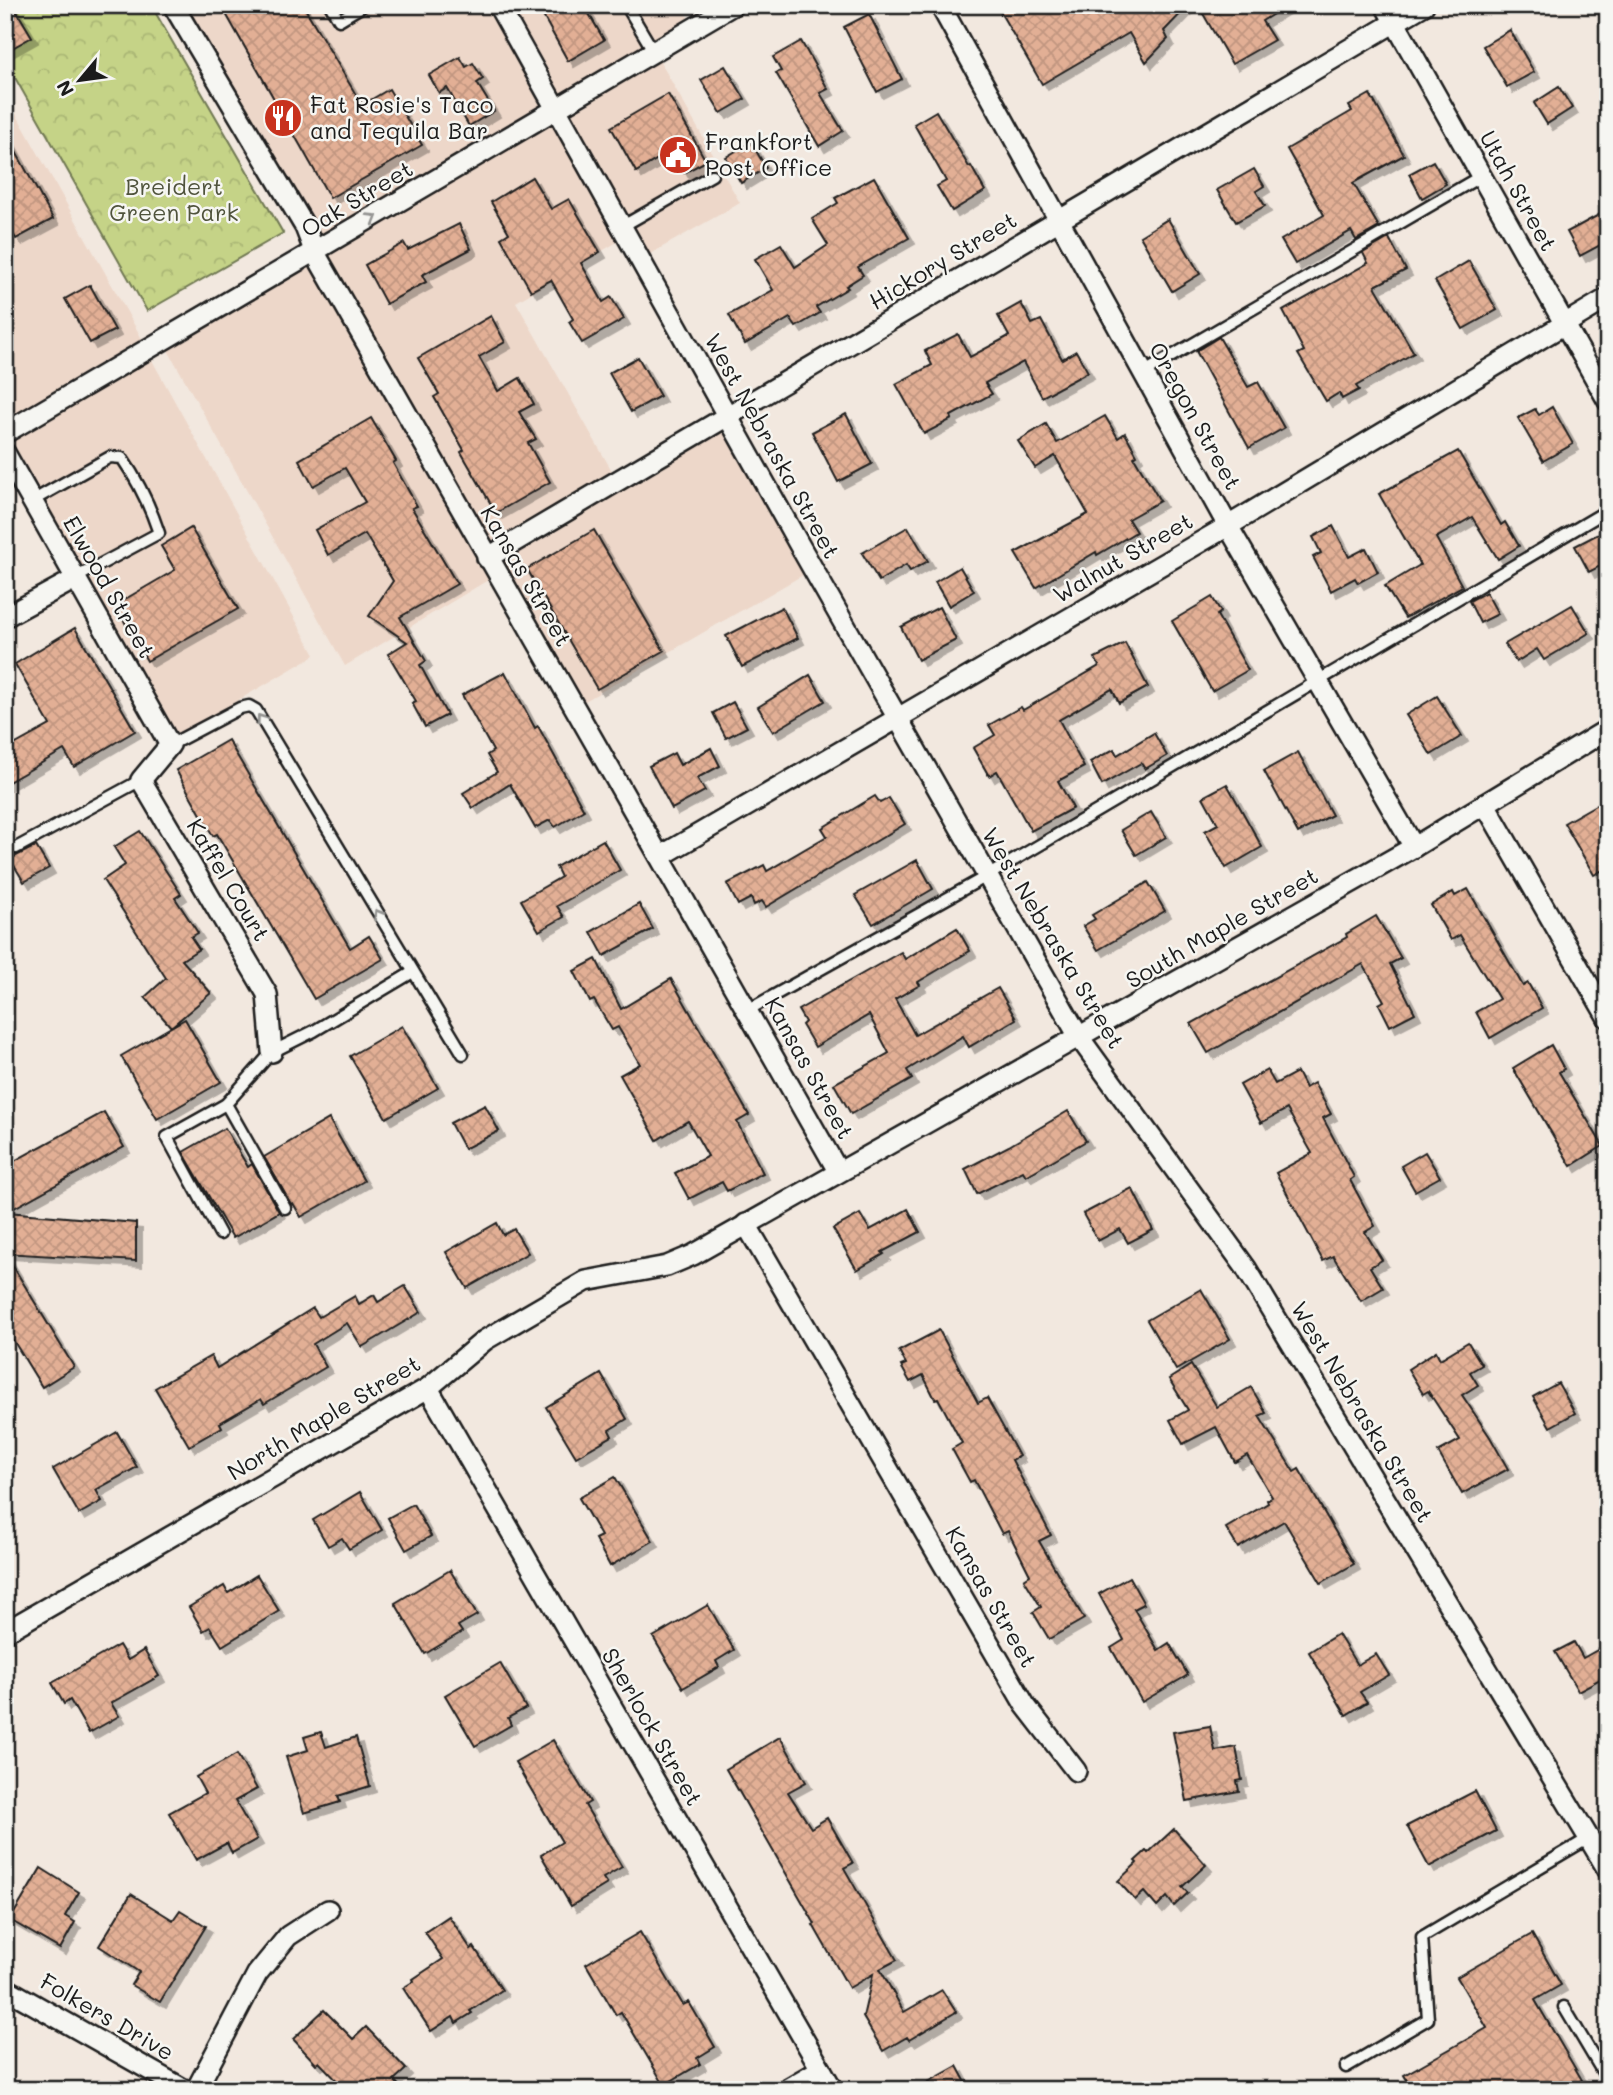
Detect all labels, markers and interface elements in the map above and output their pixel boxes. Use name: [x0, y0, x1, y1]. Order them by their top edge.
north arrow: [46, 46, 116, 116]
text: N: [50, 76, 79, 101]
place label: Fat Rosie's Taco and Tequila Bar: [310, 89, 493, 145]
restaurant icon: Fat Rosie's Taco and Tequila Bar: [262, 97, 304, 139]
street label: Utah Street: [1473, 125, 1564, 256]
place label: Frankfort Post Office: [705, 126, 832, 182]
public building icon: Frankfort Post Office: [657, 134, 699, 176]
street label: Oak Street: [295, 153, 418, 243]
park label: Breidert Green Park: [109, 171, 239, 227]
street label: Hickory Street: [863, 204, 1022, 316]
one-way arrow: [366, 213, 379, 226]
street label: West Nebraska Street: [698, 328, 847, 563]
street label: Oregon Street: [1143, 336, 1249, 495]
street label: Kansas Street: [474, 499, 579, 652]
street label: Walnut Street: [1047, 505, 1198, 609]
street label: Elwood Street: [57, 510, 163, 663]
one-way arrow: [257, 714, 269, 726]
street label: Kaffel Court: [180, 813, 277, 946]
street label: West Nebraska Street: [976, 821, 1132, 1054]
street label: South Maple Street: [1120, 860, 1323, 994]
one-way arrow: [373, 908, 386, 921]
street label: Kansas Street: [758, 991, 861, 1144]
street label: West Nebraska Street: [1285, 1295, 1441, 1528]
street label: North Maple Street: [221, 1348, 426, 1487]
street label: Kansas Street: [939, 1520, 1044, 1673]
street label: Sherlock Street: [596, 1642, 710, 1811]
street label: Folkers Drive: [35, 1966, 180, 2067]

